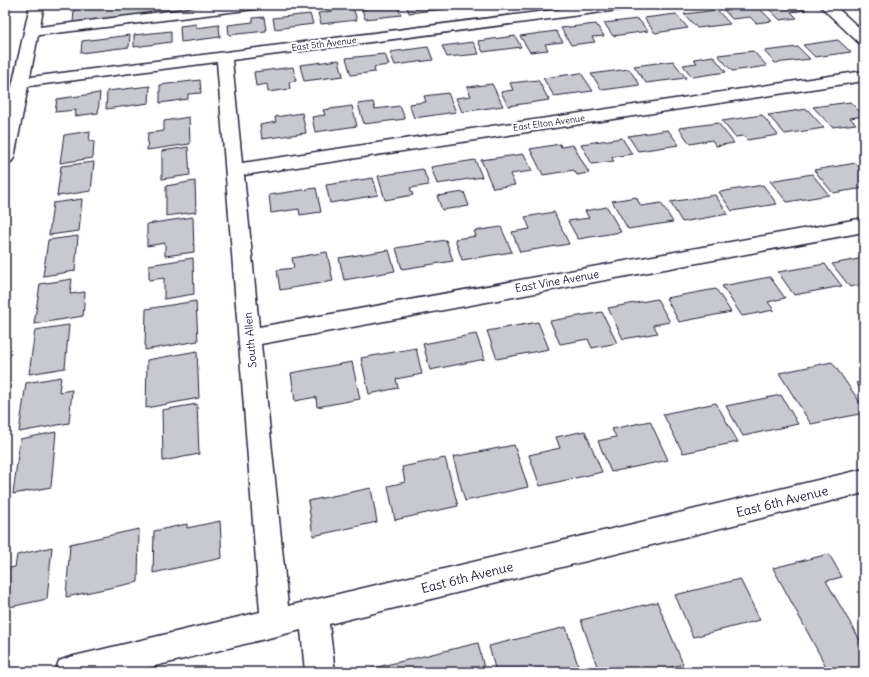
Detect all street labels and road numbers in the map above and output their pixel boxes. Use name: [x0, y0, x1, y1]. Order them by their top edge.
street label: East 5th Avenue: [291, 34, 357, 53]
street label: East Elton Avenue: [512, 112, 586, 133]
street label: East Vine Avenue: [514, 267, 600, 295]
street label: South Allen: [241, 312, 259, 368]
street label: East 6th Avenue: [734, 482, 830, 521]
street label: East 6th Avenue: [419, 558, 515, 597]

